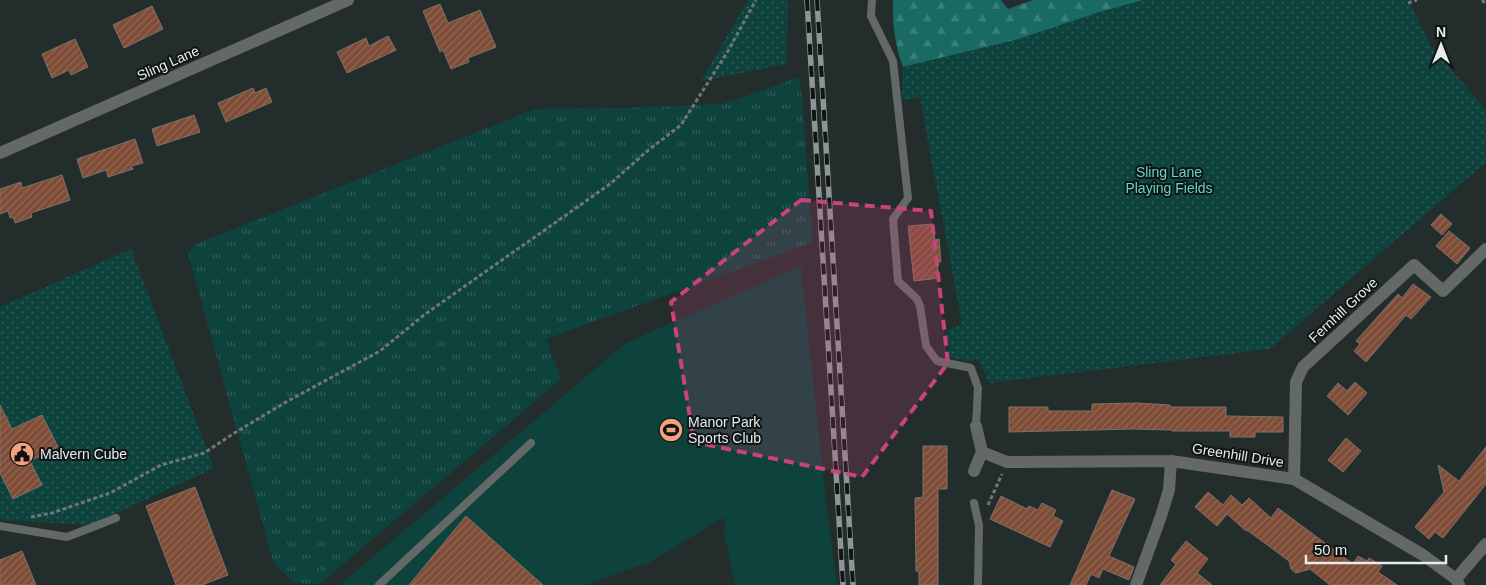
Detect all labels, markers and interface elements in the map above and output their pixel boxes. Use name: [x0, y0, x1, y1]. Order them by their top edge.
north arrow: [1416, 20, 1466, 70]
text: N: [1436, 24, 1446, 40]
street label: Sling Lane: [135, 42, 202, 84]
park label: Sling Lane Playing Fields: [1125, 164, 1213, 196]
street label: Fernhill Grove: [1305, 274, 1381, 346]
place label: Manor Park Sports Club: [688, 414, 761, 446]
sports icon: Manor Park Sports Club: [658, 417, 684, 443]
street label: Greenhill Drive: [1191, 440, 1285, 470]
public building icon: Malvern Cube: [9, 441, 35, 467]
place label: Malvern Cube: [40, 446, 127, 462]
scale bar: [1306, 532, 1446, 564]
text: 50 m: [1314, 541, 1347, 558]

